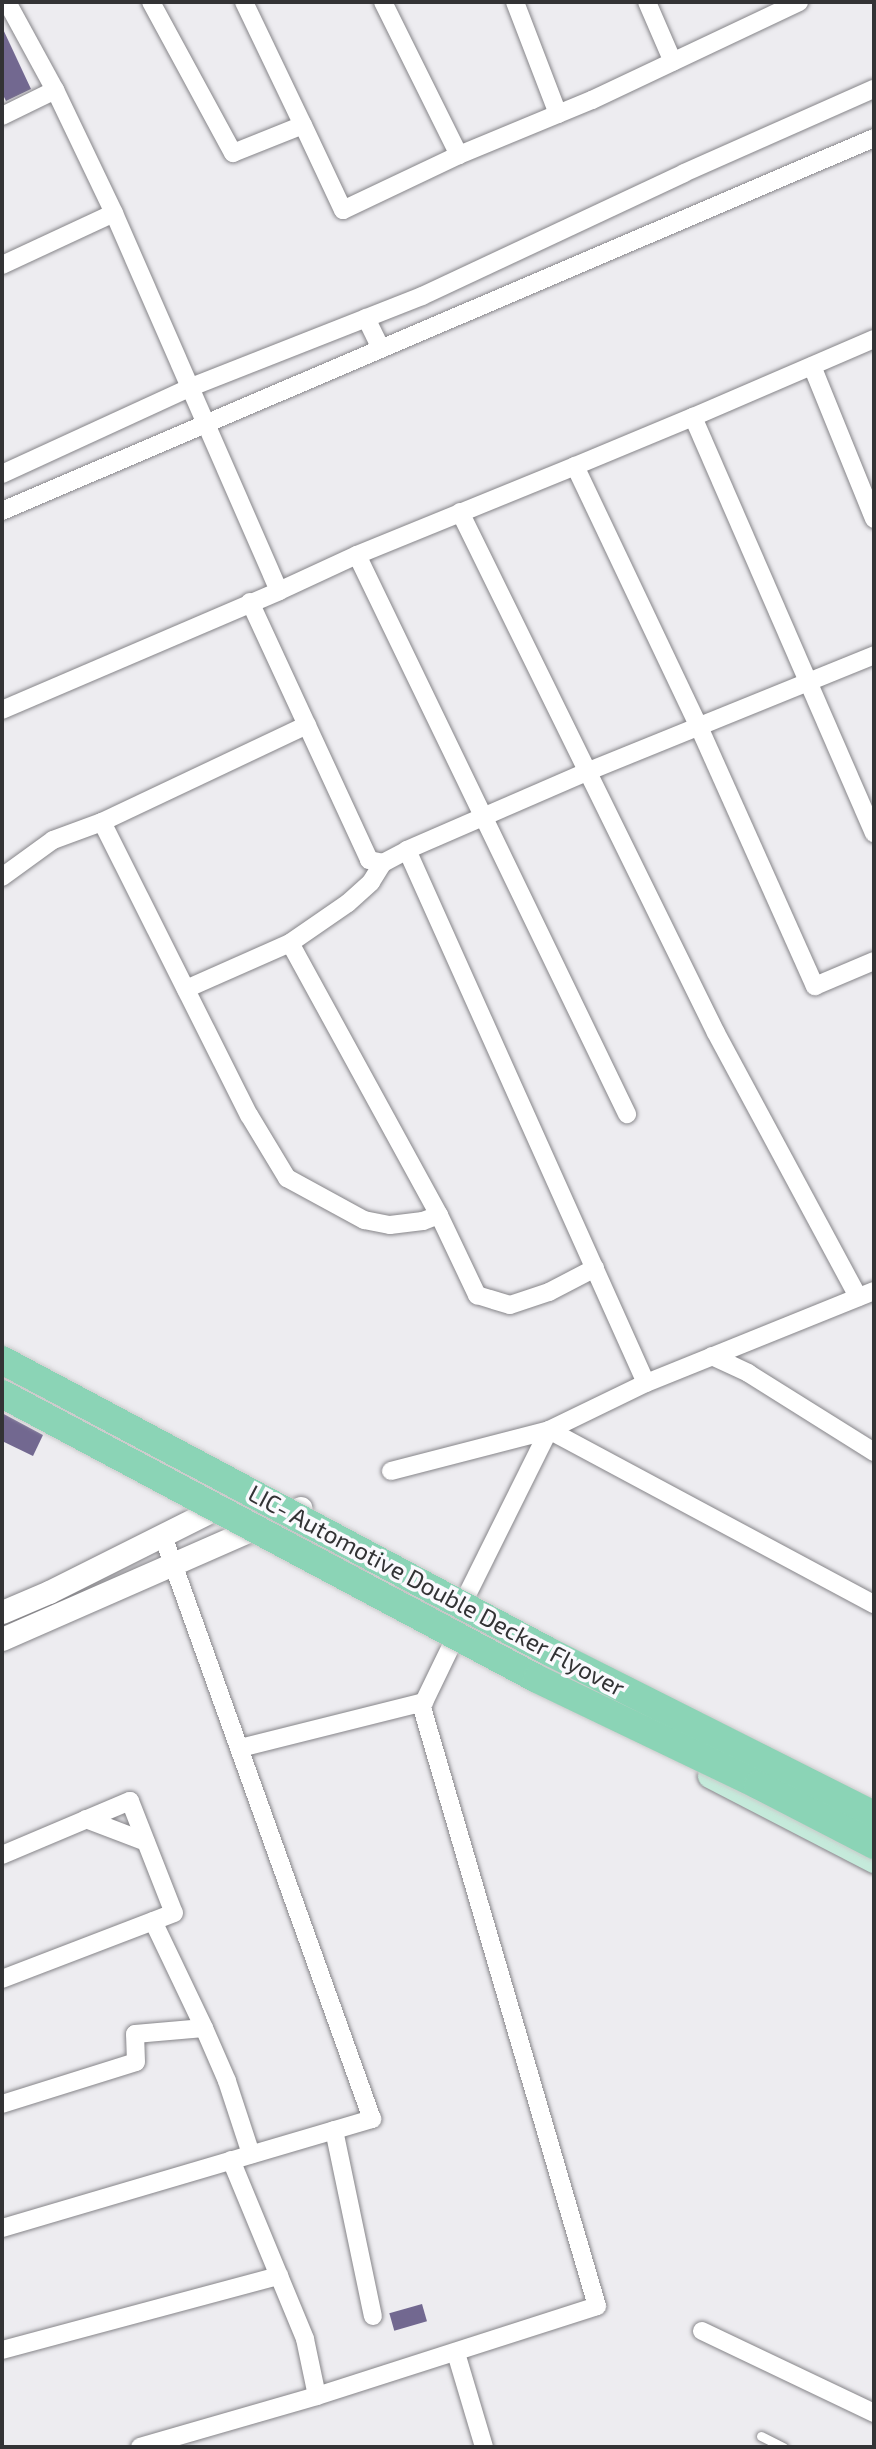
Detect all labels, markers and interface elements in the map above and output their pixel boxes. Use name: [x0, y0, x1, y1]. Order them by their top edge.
street label: LIC- Automotive Double Decker Flyover: [243, 1478, 631, 1702]

